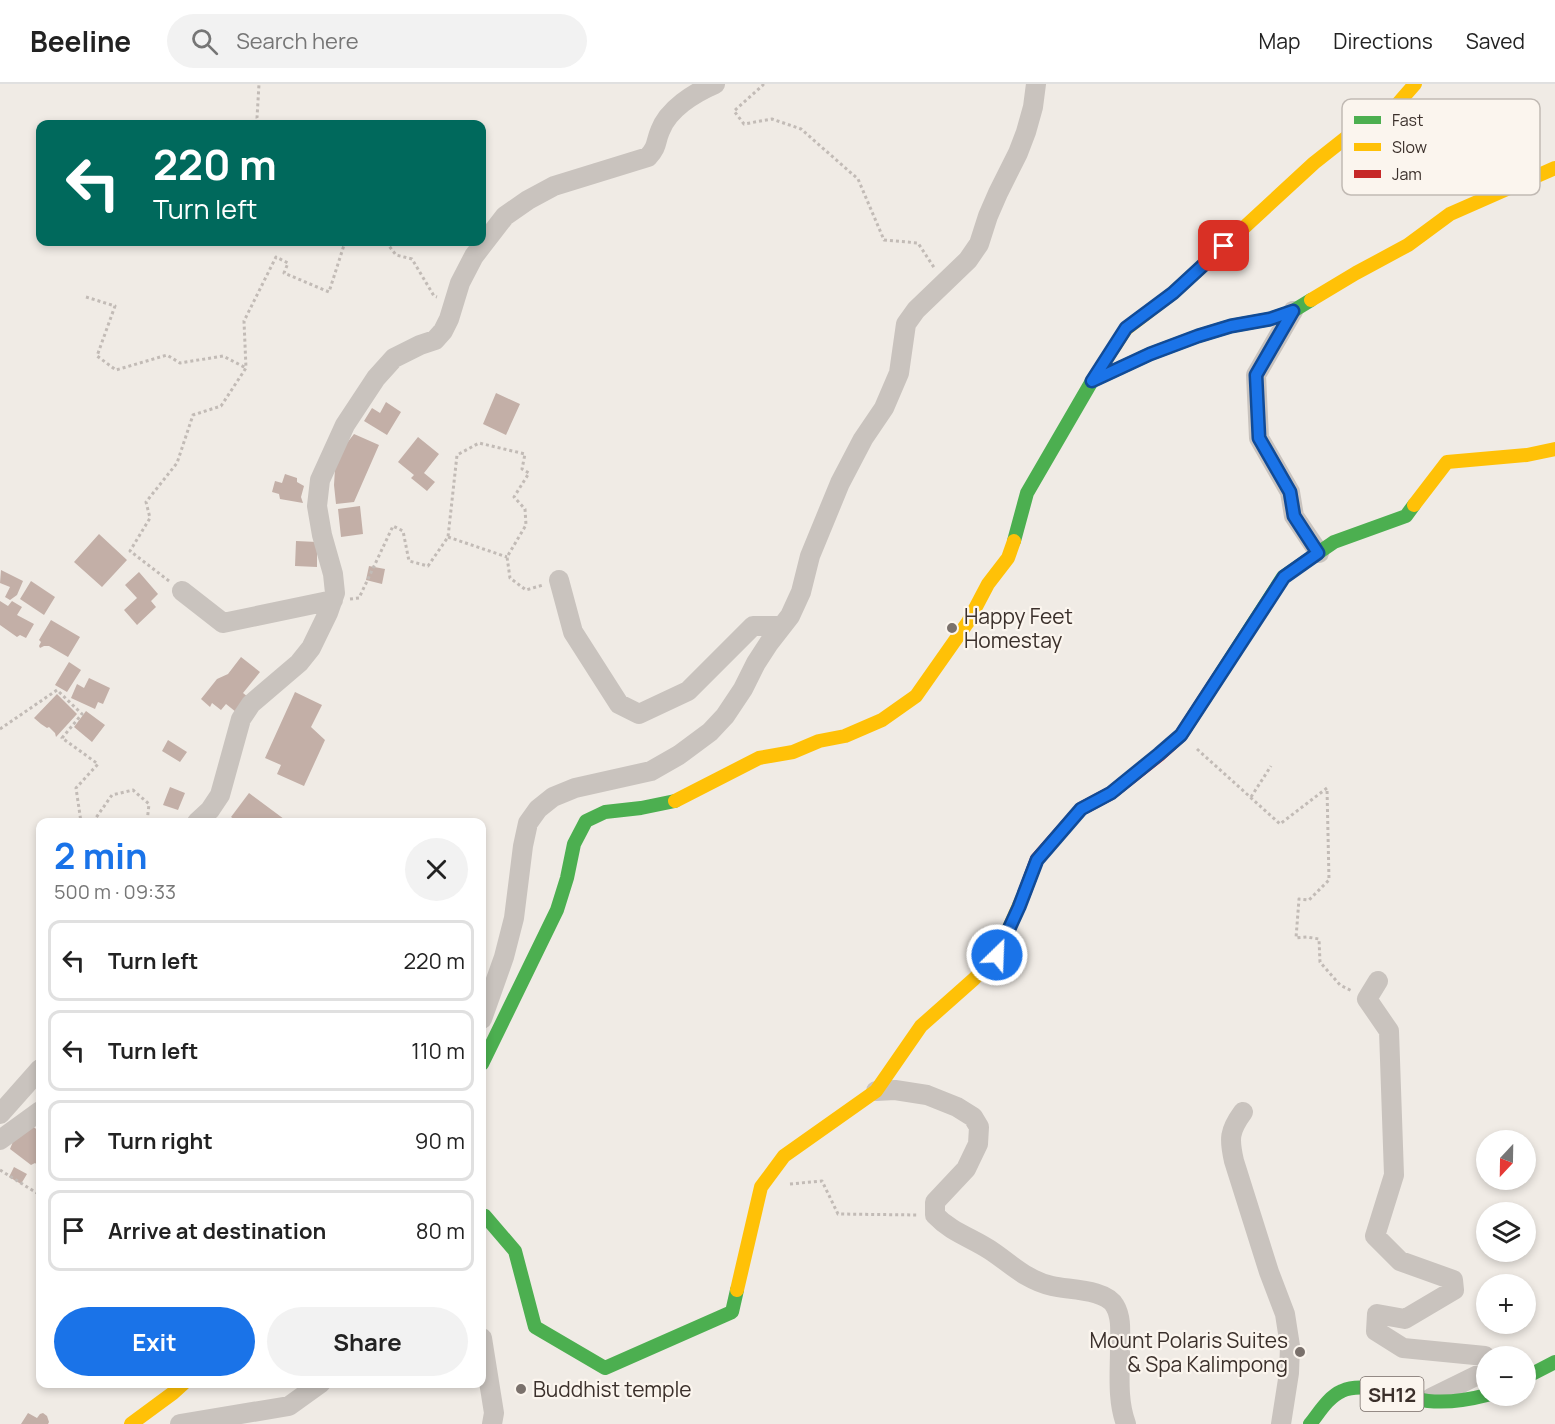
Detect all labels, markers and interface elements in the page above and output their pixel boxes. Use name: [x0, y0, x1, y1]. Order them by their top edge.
search box: [167, 14, 587, 68]
text: Beeline: [30, 22, 131, 60]
icon: search: [188, 25, 221, 58]
text: Search here: [236, 26, 359, 56]
text: Map: [1259, 27, 1300, 55]
text: Directions: [1333, 27, 1433, 55]
text: Saved: [1466, 27, 1525, 55]
legend: [1342, 99, 1540, 195]
text: Fast: [1392, 109, 1423, 131]
text: 220 m: [153, 135, 277, 193]
text: Slow: [1392, 136, 1427, 158]
icon: left: [54, 144, 132, 222]
text: Jam: [1392, 163, 1422, 185]
text: Turn left: [153, 190, 257, 227]
pin: [1198, 220, 1249, 271]
icon: arrive: [1207, 229, 1240, 262]
place label: Happy Feet Homestay: [964, 602, 1073, 654]
marker: Happy Feet Homestay: [945, 621, 959, 635]
text: 2 min: [54, 831, 148, 880]
button: close: [405, 838, 468, 901]
text: 500 m · 09:33: [54, 878, 176, 905]
position arrow: [965, 923, 1029, 987]
icon: left: [57, 944, 90, 977]
text: Turn left: [108, 946, 198, 976]
text: 220 m: [403, 946, 465, 976]
icon: left: [57, 1034, 90, 1067]
text: Turn left: [108, 1036, 198, 1066]
text: 110 m: [411, 1036, 465, 1066]
icon: right: [57, 1124, 90, 1157]
text: Turn right: [108, 1126, 213, 1156]
text: 90 m: [415, 1126, 465, 1156]
north arrow: [1476, 1130, 1536, 1190]
map controls: [1476, 1130, 1536, 1406]
button: layers: [1476, 1202, 1536, 1262]
icon: arrive: [57, 1214, 90, 1247]
text: Arrive at destination: [108, 1216, 326, 1246]
text: 80 m: [416, 1216, 465, 1246]
button: +: [1476, 1274, 1536, 1334]
button: Exit: [54, 1307, 255, 1376]
button: Share: [267, 1307, 468, 1376]
place label: Mount Polaris Suites & Spa Kalimpong: [1089, 1326, 1288, 1378]
marker: Mount Polaris Suites & Spa Kalimpong: [1293, 1345, 1307, 1359]
button: −: [1476, 1346, 1536, 1406]
place label: Buddhist temple: [533, 1375, 692, 1403]
road number: SH12: [1360, 1377, 1424, 1411]
marker: Buddhist temple: [514, 1382, 528, 1396]

